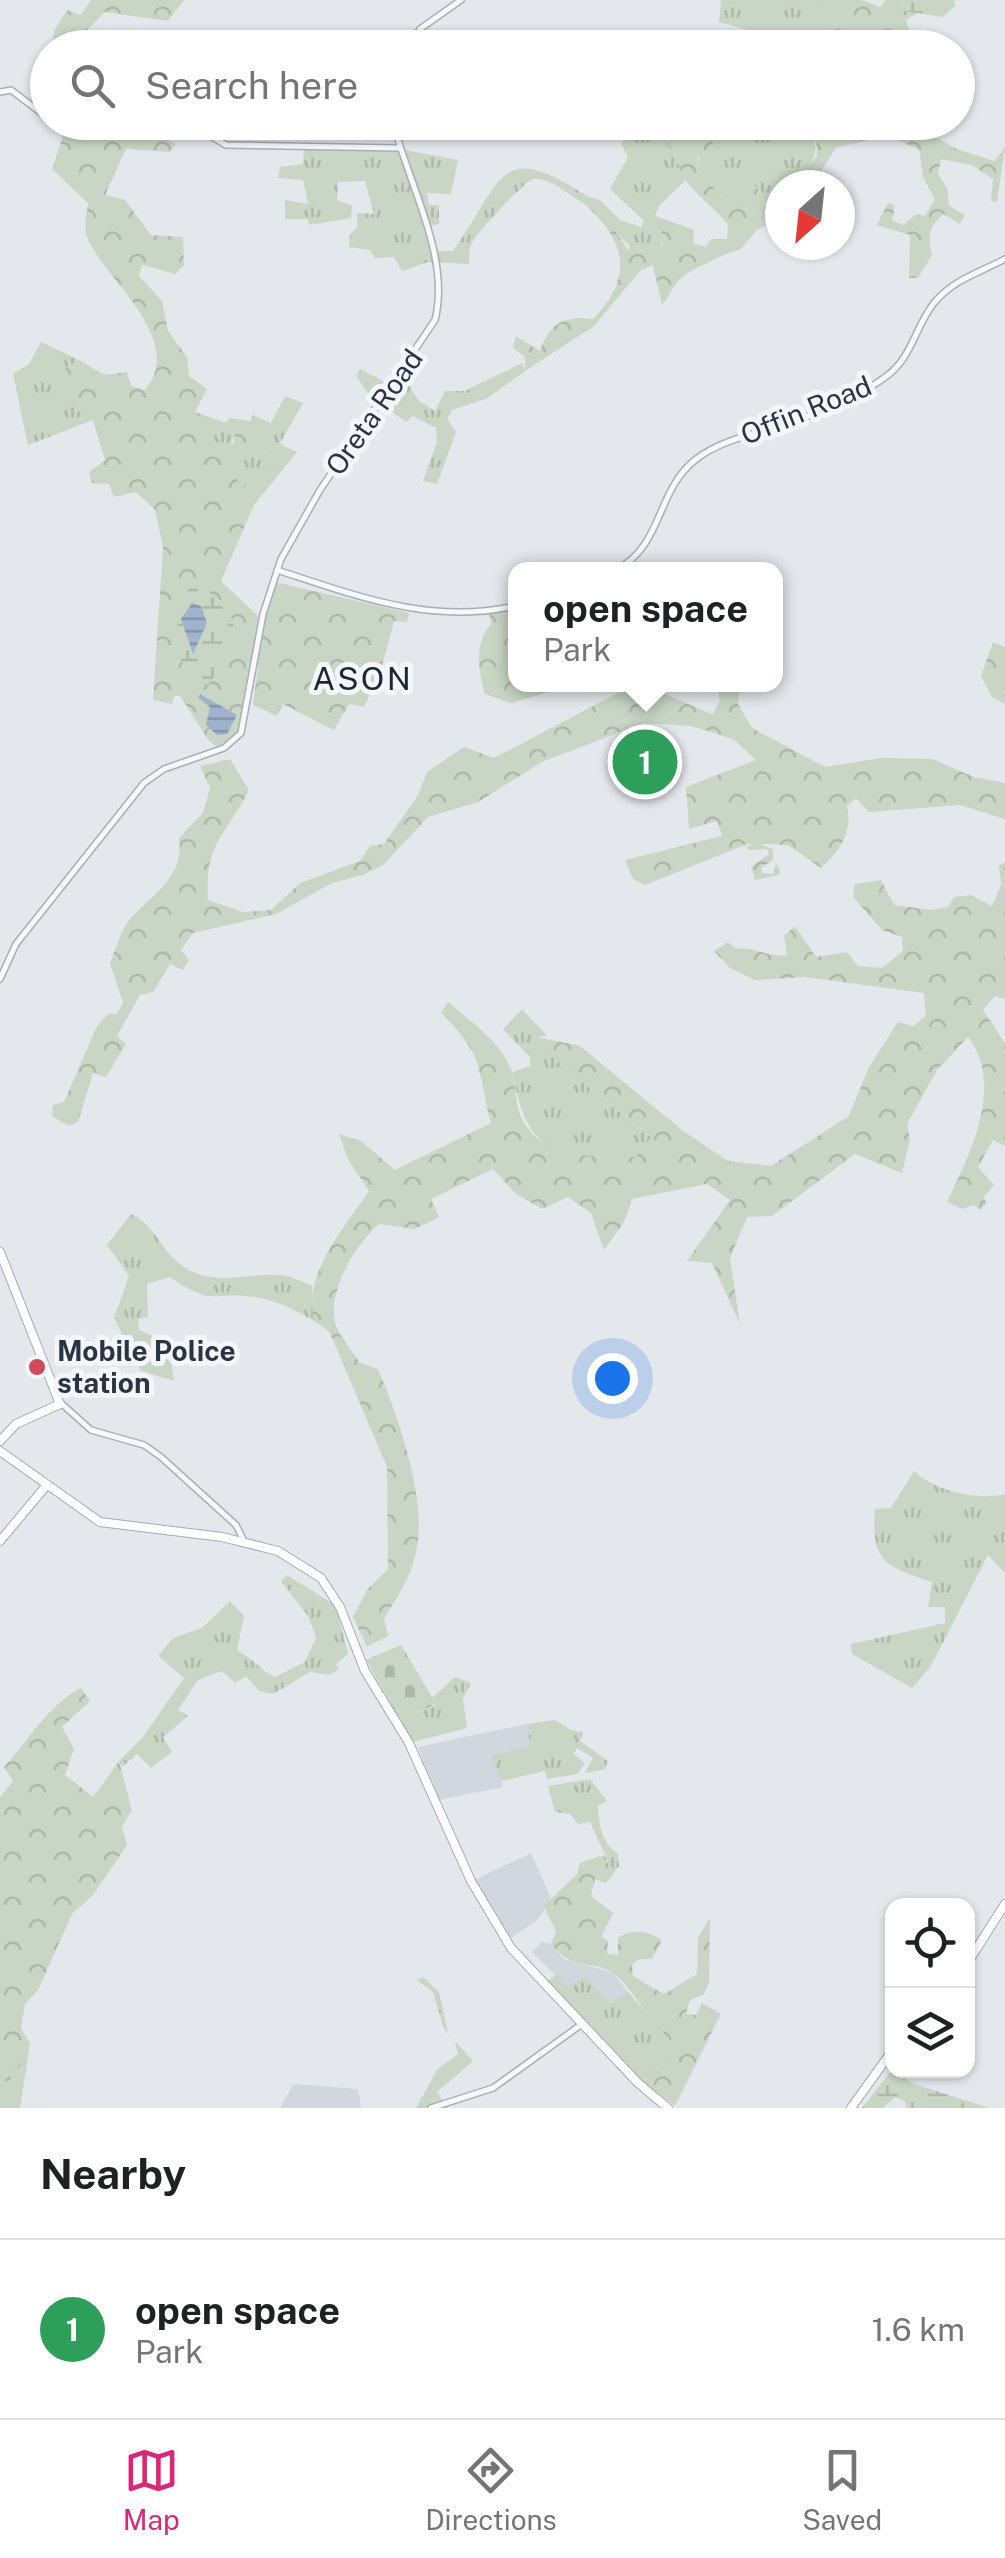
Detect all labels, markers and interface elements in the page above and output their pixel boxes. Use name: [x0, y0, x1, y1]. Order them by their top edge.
search box: [30, 30, 975, 140]
icon: search: [65, 58, 120, 113]
text: Search here: [145, 63, 358, 108]
north arrow: [765, 170, 855, 260]
street label: Oreta Road: [318, 343, 429, 481]
street label: Offin Road: [736, 368, 876, 451]
popup: [508, 562, 783, 692]
text: open space: [543, 586, 748, 631]
text: Park: [543, 631, 611, 668]
district label: ASON: [313, 660, 413, 697]
pin: 1: [612, 724, 678, 800]
place label: Mobile Police station: [57, 1334, 236, 1399]
your location: [587, 1353, 638, 1404]
marker: Mobile Police station: [26, 1356, 48, 1378]
map controls: [885, 1898, 975, 2078]
button: locate: [885, 1898, 975, 1988]
button: layers: [885, 1988, 975, 2078]
text: Nearby: [40, 2149, 186, 2198]
text: open space: [135, 2288, 340, 2333]
text: 1: [66, 2311, 79, 2348]
text: 1.6 km: [871, 2311, 965, 2348]
text: Park: [135, 2333, 203, 2370]
tab: Map: [123, 2443, 180, 2536]
tab: Directions: [425, 2443, 557, 2536]
tab: Saved: [802, 2443, 882, 2536]

